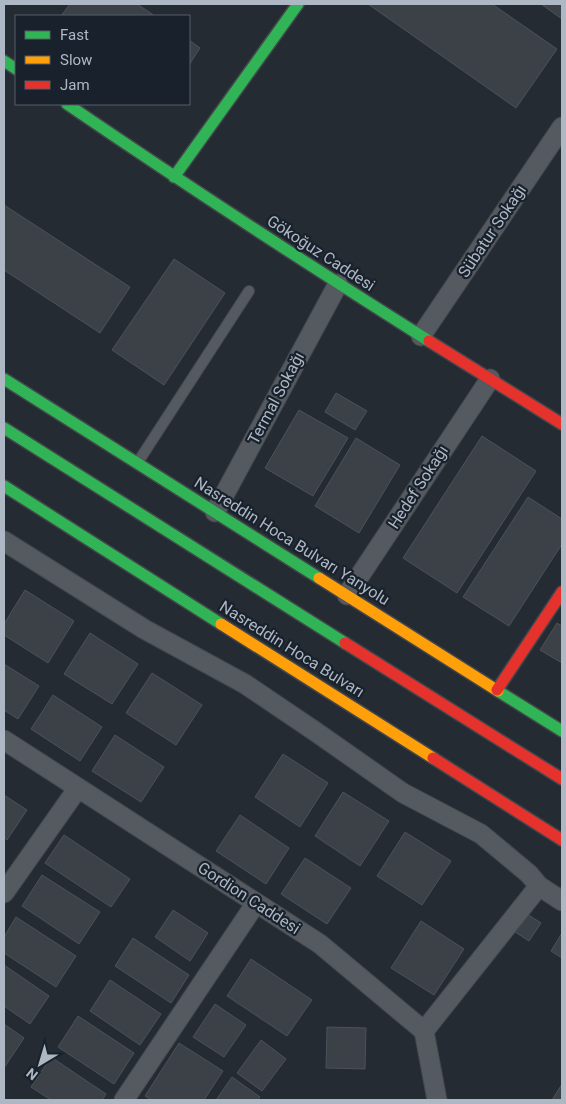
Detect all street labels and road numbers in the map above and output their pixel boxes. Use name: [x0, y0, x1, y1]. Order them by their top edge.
street label: Sübatur Sokağı: [454, 181, 530, 281]
street label: Gökoğuz Caddesi: [264, 211, 378, 295]
street label: Termal Sokağı: [244, 349, 308, 447]
street label: Hedef Sokağı: [384, 442, 452, 532]
street label: Nasreddin Hoca Bulvarı Yanyolu: [191, 473, 393, 609]
street label: Nasreddin Hoca Bulvarı: [216, 597, 368, 701]
street label: Gordion Caddesi: [194, 858, 304, 938]

